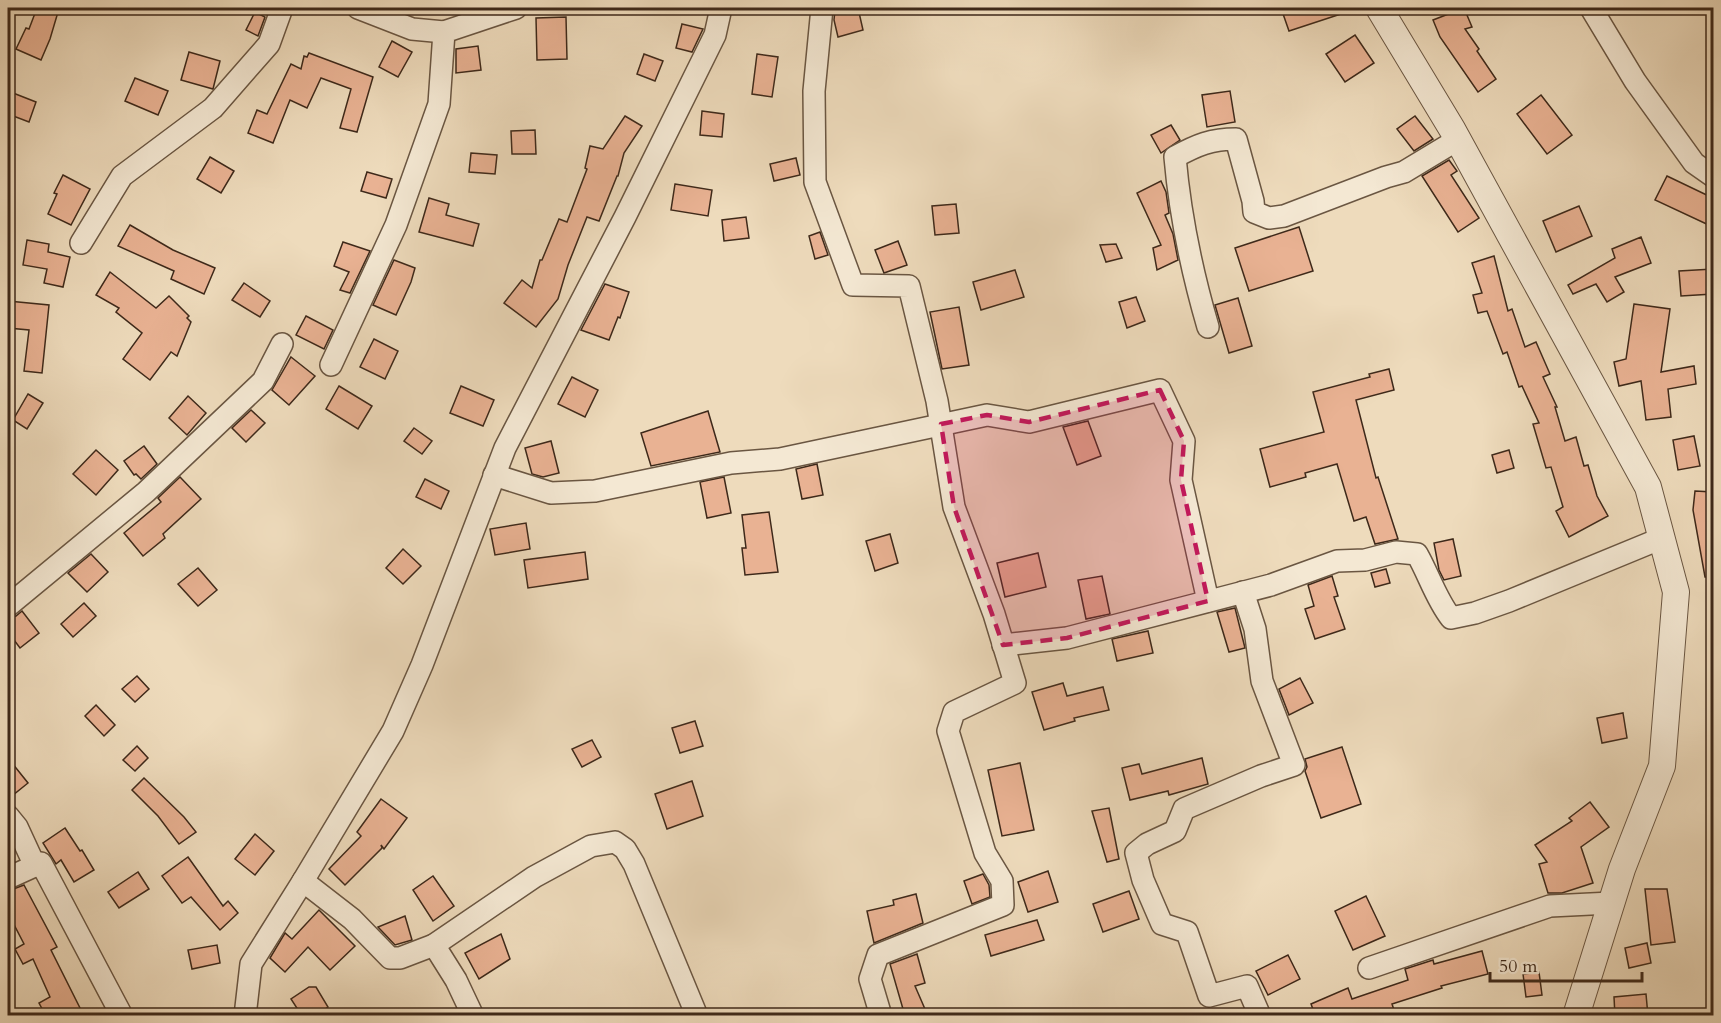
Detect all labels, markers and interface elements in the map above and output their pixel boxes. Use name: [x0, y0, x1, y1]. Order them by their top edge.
scale bar: [1490, 945, 1642, 983]
text: 50 m: [1499, 954, 1538, 979]

